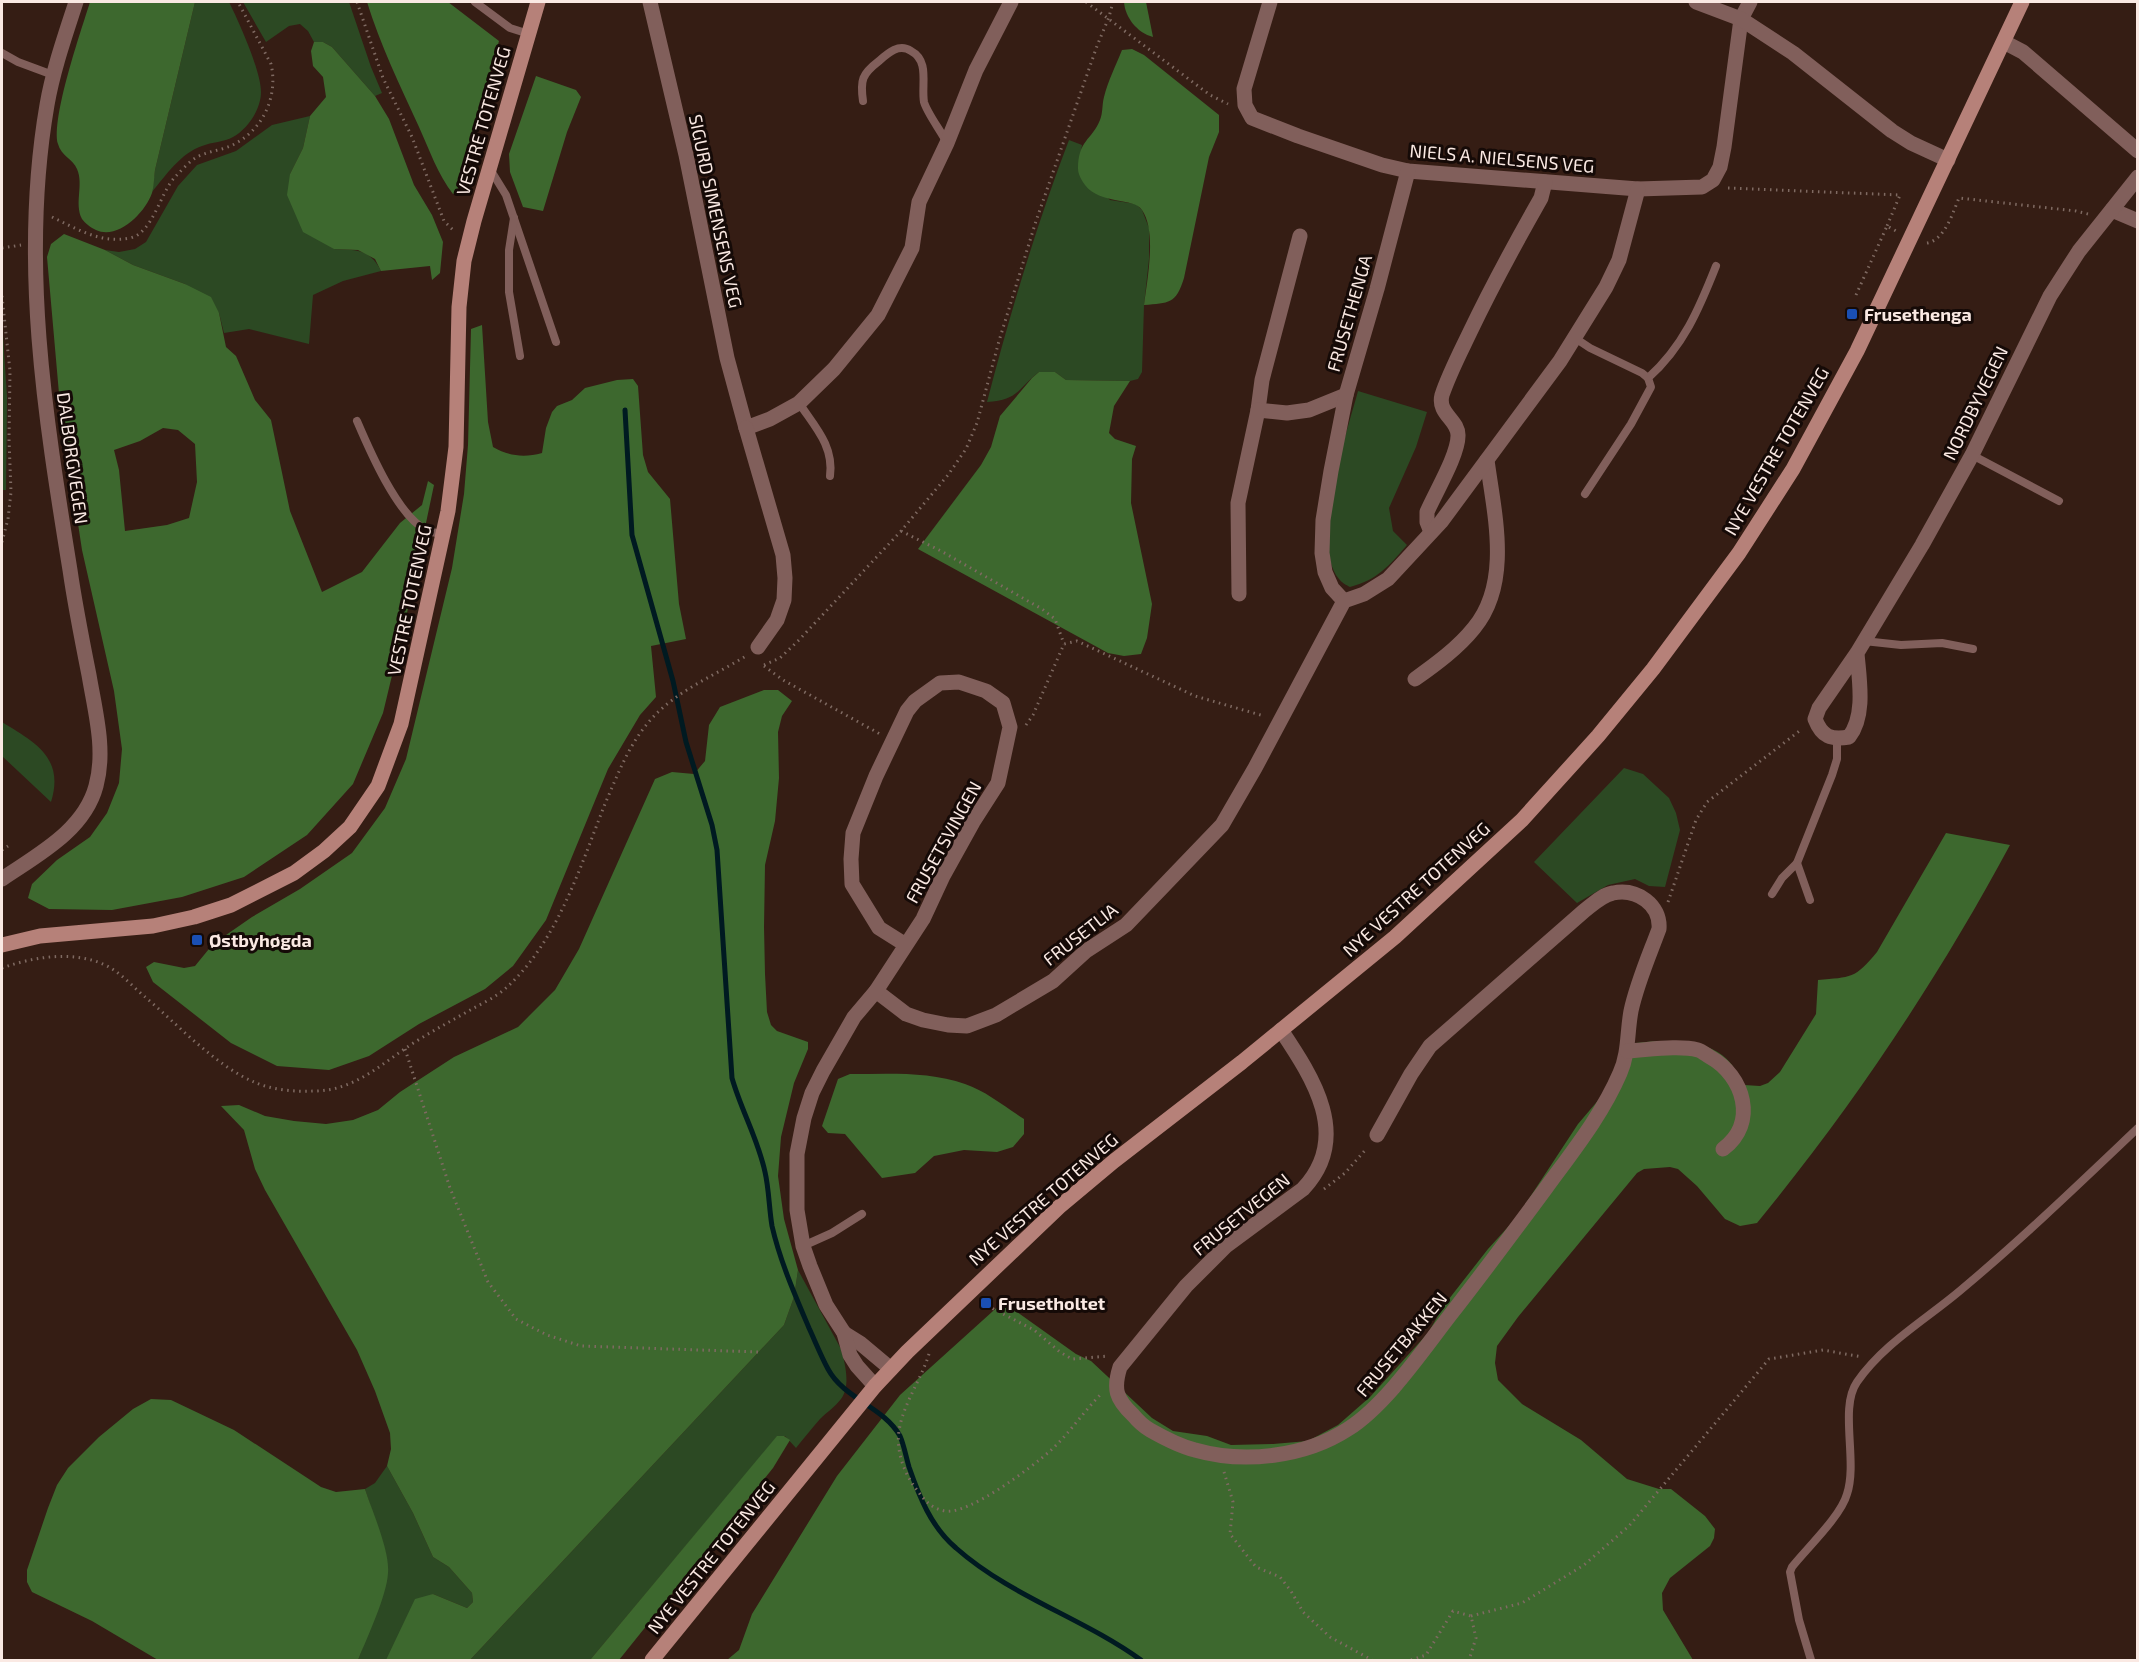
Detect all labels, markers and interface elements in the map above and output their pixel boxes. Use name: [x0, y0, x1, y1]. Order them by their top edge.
street label: VESTRE TOTENVEG: [451, 44, 515, 198]
street label: SIGURD SIMENSENS VEG: [685, 112, 747, 310]
street label: NIELS A. NIELSENS VEG: [1409, 139, 1595, 177]
street label: FRUSETHENGA: [1322, 251, 1376, 374]
place label: Frusethenga: [1864, 303, 1972, 325]
marker: Frusethenga: [1845, 307, 1859, 321]
street label: NORDBYVEGEN: [1938, 342, 2012, 464]
street label: NYE VESTRE TOTENVEG: [1719, 363, 1833, 539]
street label: DALBORGVEGEN: [53, 391, 93, 525]
street label: VESTRE TOTENVEG: [382, 522, 436, 678]
street label: FRUSETSVINGEN: [900, 777, 986, 907]
street label: NYE VESTRE TOTENVEG: [1338, 817, 1494, 961]
street label: FRUSETLIA: [1038, 898, 1122, 970]
place label: Østbyhøgda: [209, 929, 312, 951]
marker: Østbyhøgda: [190, 933, 204, 947]
street label: NYE VESTRE TOTENVEG: [964, 1128, 1122, 1270]
street label: FRUSETVEGEN: [1188, 1168, 1294, 1260]
street label: FRUSETBAKKEN: [1351, 1287, 1451, 1401]
place label: Frusetholtet: [998, 1292, 1106, 1314]
marker: Frusetholtet: [979, 1296, 993, 1310]
street label: NYE VESTRE TOTENVEG: [643, 1476, 779, 1638]

